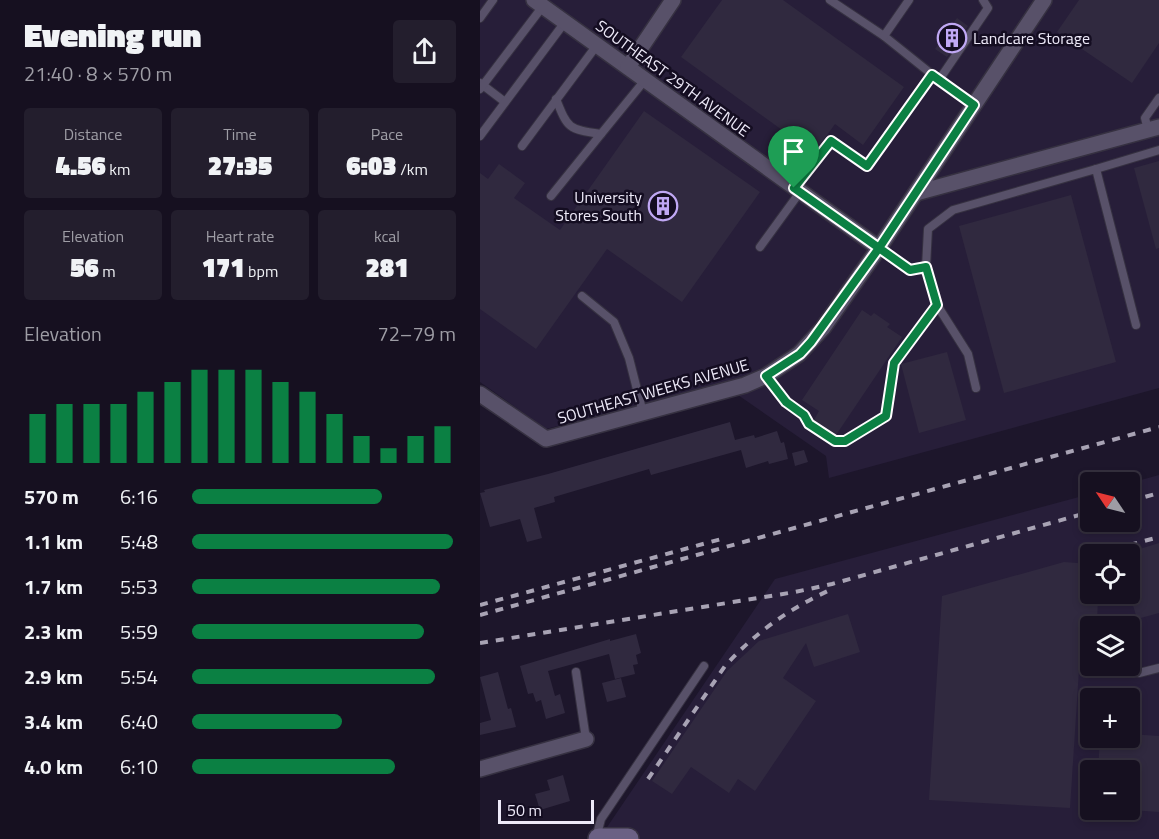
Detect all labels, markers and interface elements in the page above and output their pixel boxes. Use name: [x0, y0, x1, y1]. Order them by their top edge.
text: Evening run: [24, 10, 201, 60]
street label: SOUTHEAST 29TH AVENUE: [591, 14, 755, 142]
button: share: [393, 20, 456, 83]
building icon: Landcare Storage: [936, 22, 968, 54]
place label: Landcare Storage: [973, 26, 1090, 50]
text: 21:40 · 8 × 570 m: [24, 58, 172, 89]
text: Distance: [64, 122, 122, 146]
text: Time: [223, 122, 257, 146]
text: Pace: [371, 122, 403, 146]
pin: [768, 126, 819, 188]
icon: arrive: [777, 135, 810, 168]
text: 4.56: [56, 146, 106, 185]
text: 27:35: [208, 146, 272, 185]
text: 6:03: [346, 146, 397, 185]
text: km: [106, 157, 130, 181]
text: /km: [397, 157, 428, 181]
place label: University Stores South: [555, 185, 642, 227]
building icon: University Stores South: [647, 190, 679, 222]
text: Elevation: [62, 224, 124, 248]
text: Heart rate: [206, 224, 274, 248]
text: kcal: [374, 224, 400, 248]
text: 56: [70, 248, 99, 287]
text: 171: [202, 248, 245, 287]
text: 281: [366, 248, 408, 287]
text: m: [99, 259, 116, 283]
text: bpm: [245, 259, 278, 283]
text: Elevation: [24, 318, 102, 349]
text: 72–79 m: [377, 318, 456, 349]
street label: SOUTHEAST WEEKS AVENUE: [555, 352, 752, 430]
north arrow: [1080, 472, 1140, 532]
map controls: [1080, 472, 1140, 820]
text: 570 m: [24, 481, 79, 512]
text: 6:16: [120, 481, 158, 512]
text: 1.1 km: [24, 526, 83, 557]
text: 5:48: [120, 526, 158, 557]
button: locate: [1080, 544, 1140, 604]
text: 1.7 km: [24, 571, 83, 602]
text: 5:53: [120, 571, 158, 602]
text: 2.3 km: [24, 616, 83, 647]
text: 5:59: [120, 616, 158, 647]
button: layers: [1080, 616, 1140, 676]
text: 2.9 km: [24, 661, 83, 692]
text: 5:54: [120, 661, 158, 692]
button: +: [1080, 688, 1140, 748]
text: 3.4 km: [24, 706, 83, 737]
text: 6:40: [120, 706, 158, 737]
text: 4.0 km: [24, 751, 83, 782]
text: 6:10: [120, 751, 158, 782]
button: −: [1080, 760, 1140, 820]
scale bar: [498, 797, 594, 824]
text: 50 m: [507, 798, 542, 822]

